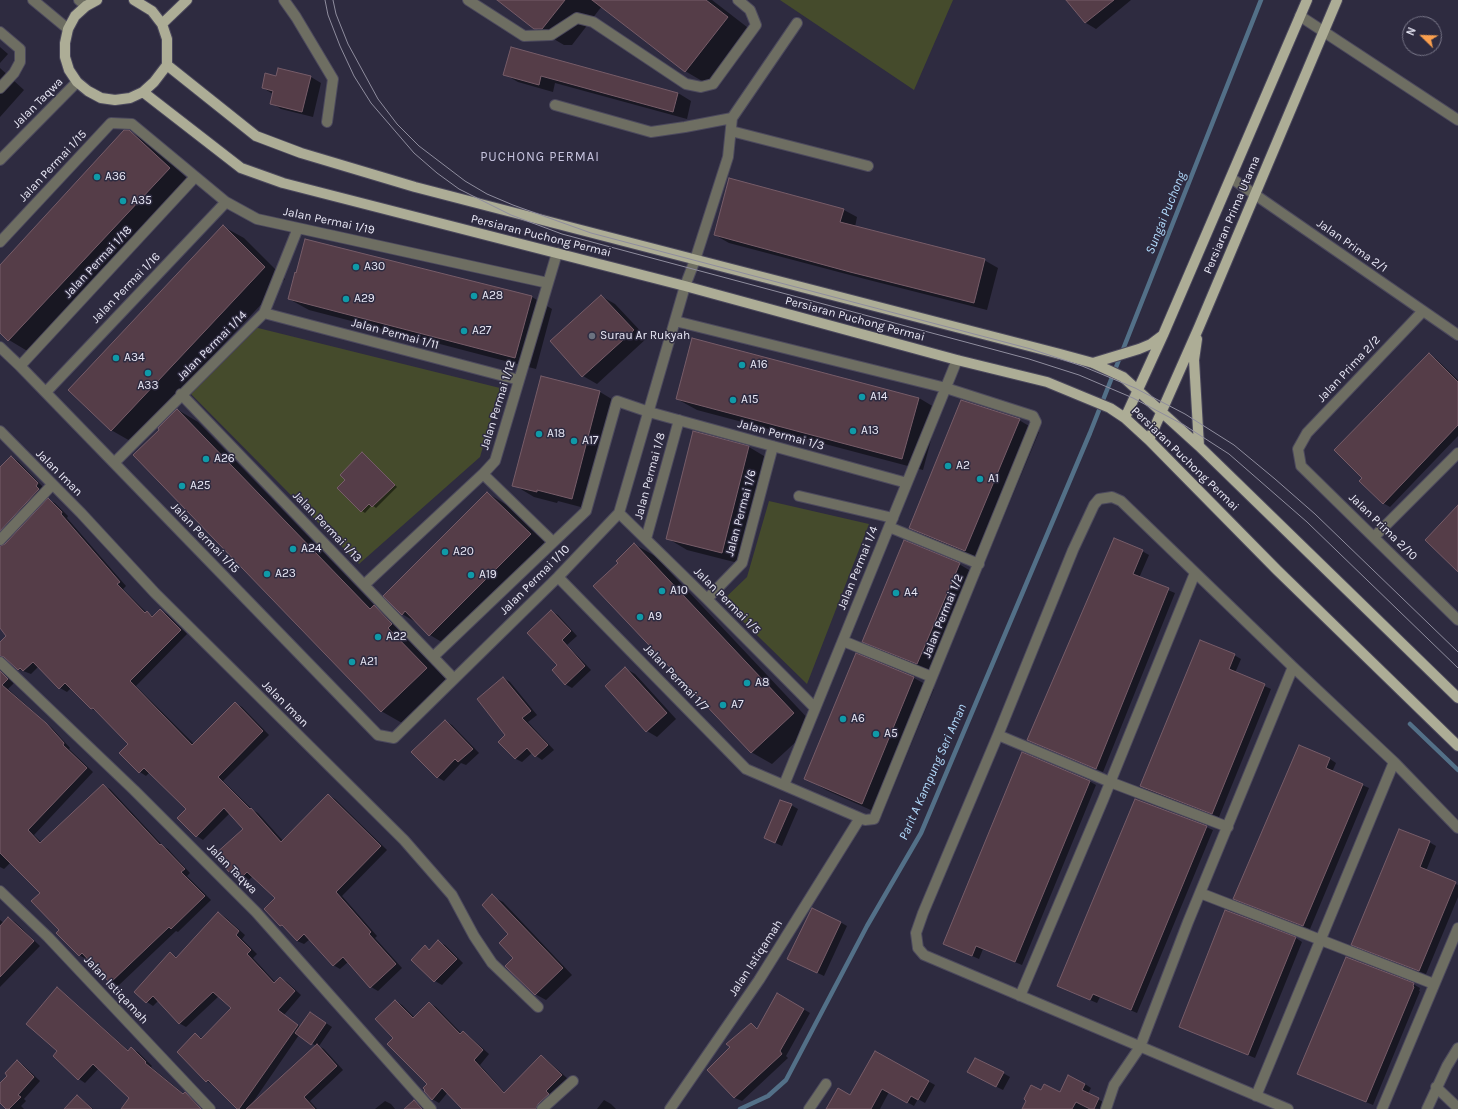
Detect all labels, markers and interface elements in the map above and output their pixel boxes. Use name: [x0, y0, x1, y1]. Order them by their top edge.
north arrow: [1402, 16, 1442, 56]
text: N: [1404, 25, 1419, 38]
street label: Jalan Taqwa: [10, 75, 66, 131]
street label: Jalan Permai 1/15: [16, 127, 90, 205]
district label: PUCHONG PERMAI: [480, 149, 600, 165]
street label: Persiaran Prima Utama: [1201, 154, 1263, 276]
place label: A36: [105, 170, 126, 184]
water label: Sungai Puchong: [1142, 170, 1190, 256]
marker: A36: [92, 172, 102, 182]
place label: A35: [131, 194, 152, 208]
marker: A35: [118, 196, 128, 206]
street label: Jalan Permai 1/19: [282, 204, 376, 238]
street label: Persiaran Puchong Permai: [469, 212, 613, 260]
street label: Jalan Prima 2/1: [1314, 216, 1390, 276]
street label: Jalan Permai 1/18: [61, 223, 135, 301]
street label: Jalan Permai 1/16: [89, 250, 163, 326]
place label: A30: [364, 260, 385, 274]
marker: A30: [351, 262, 361, 272]
place label: A28: [482, 289, 503, 303]
marker: A28: [469, 291, 479, 301]
place label: A29: [354, 292, 375, 306]
street label: Persiaran Puchong Permai: [784, 293, 926, 345]
marker: A29: [341, 294, 351, 304]
street label: Jalan Permai 1/14: [174, 308, 250, 384]
street label: Jalan Permai 1/11: [350, 315, 440, 353]
place label: A27: [472, 324, 491, 338]
marker: A27: [459, 326, 469, 336]
place label: Surau Ar Rukyah: [600, 329, 690, 343]
marker: Surau Ar Rukyah: [587, 331, 597, 341]
street label: Jalan Prima 2/2: [1314, 333, 1384, 405]
place label: A34: [124, 351, 145, 365]
marker: A34: [111, 353, 121, 363]
street label: Jalan Permai 1/12: [478, 358, 518, 452]
place label: A16: [750, 358, 768, 372]
marker: A16: [737, 360, 747, 370]
marker: A33: [143, 368, 153, 378]
place label: A33: [137, 379, 159, 393]
place label: A14: [870, 390, 888, 404]
marker: A14: [857, 392, 867, 402]
place label: A15: [741, 393, 759, 407]
marker: A15: [728, 395, 738, 405]
street label: Persiaran Puchong Permai: [1128, 404, 1242, 514]
street label: Jalan Permai 1/3: [736, 417, 826, 453]
place label: A13: [861, 424, 879, 438]
marker: A13: [848, 426, 858, 436]
place label: A18: [547, 427, 565, 441]
marker: A18: [534, 429, 544, 439]
street label: Jalan Permai 1/8: [631, 431, 669, 521]
place label: A17: [582, 434, 598, 448]
marker: A17: [569, 436, 579, 446]
street label: Jalan Iman: [33, 447, 85, 499]
place label: A26: [214, 452, 235, 466]
marker: A26: [201, 454, 211, 464]
place label: A2: [956, 459, 970, 473]
marker: A2: [943, 461, 953, 471]
street label: Jalan Permai 1/6: [723, 468, 759, 558]
place label: A1: [988, 472, 999, 486]
marker: A1: [975, 474, 985, 484]
place label: A25: [190, 479, 211, 493]
marker: A25: [177, 481, 187, 491]
street label: Jalan Permai 1/13: [289, 489, 365, 565]
street label: Jalan Prima 2/10: [1346, 491, 1420, 563]
street label: Jalan Permai 1/15: [168, 500, 242, 576]
street label: Jalan Permai 1/4: [835, 524, 881, 612]
place label: A24: [301, 542, 322, 556]
street label: Jalan Permai 1/10: [497, 542, 573, 618]
marker: A24: [288, 544, 298, 554]
place label: A20: [453, 545, 474, 559]
marker: A20: [440, 547, 450, 557]
street label: Jalan Permai 1/5: [691, 565, 763, 637]
place label: A23: [275, 567, 296, 581]
place label: A19: [479, 568, 497, 582]
marker: A23: [262, 569, 272, 579]
marker: A19: [466, 570, 476, 580]
street label: Jalan Permai 1/2: [920, 572, 966, 660]
place label: A10: [670, 584, 688, 598]
marker: A10: [657, 586, 667, 596]
place label: A4: [904, 586, 918, 600]
marker: A4: [891, 588, 901, 598]
place label: A9: [648, 610, 662, 624]
marker: A9: [635, 612, 645, 622]
place label: A22: [386, 630, 407, 644]
marker: A22: [373, 632, 383, 642]
street label: Jalan Permai 1/7: [640, 641, 712, 715]
place label: A21: [360, 655, 378, 669]
marker: A21: [347, 657, 357, 667]
place label: A8: [755, 676, 769, 690]
street label: Jalan Iman: [259, 678, 311, 730]
marker: A8: [742, 678, 752, 688]
place label: A7: [731, 698, 744, 712]
marker: A7: [718, 700, 728, 710]
water label: Parit A Kampung Seri Aman: [896, 701, 970, 843]
place label: A6: [851, 712, 865, 726]
marker: A6: [838, 714, 848, 724]
place label: A5: [884, 727, 898, 741]
marker: A5: [871, 729, 881, 739]
street label: Jalan Taqwa: [204, 841, 260, 897]
street label: Jalan Istiqamah: [726, 917, 786, 999]
street label: Jalan Istiqamah: [81, 953, 151, 1027]

